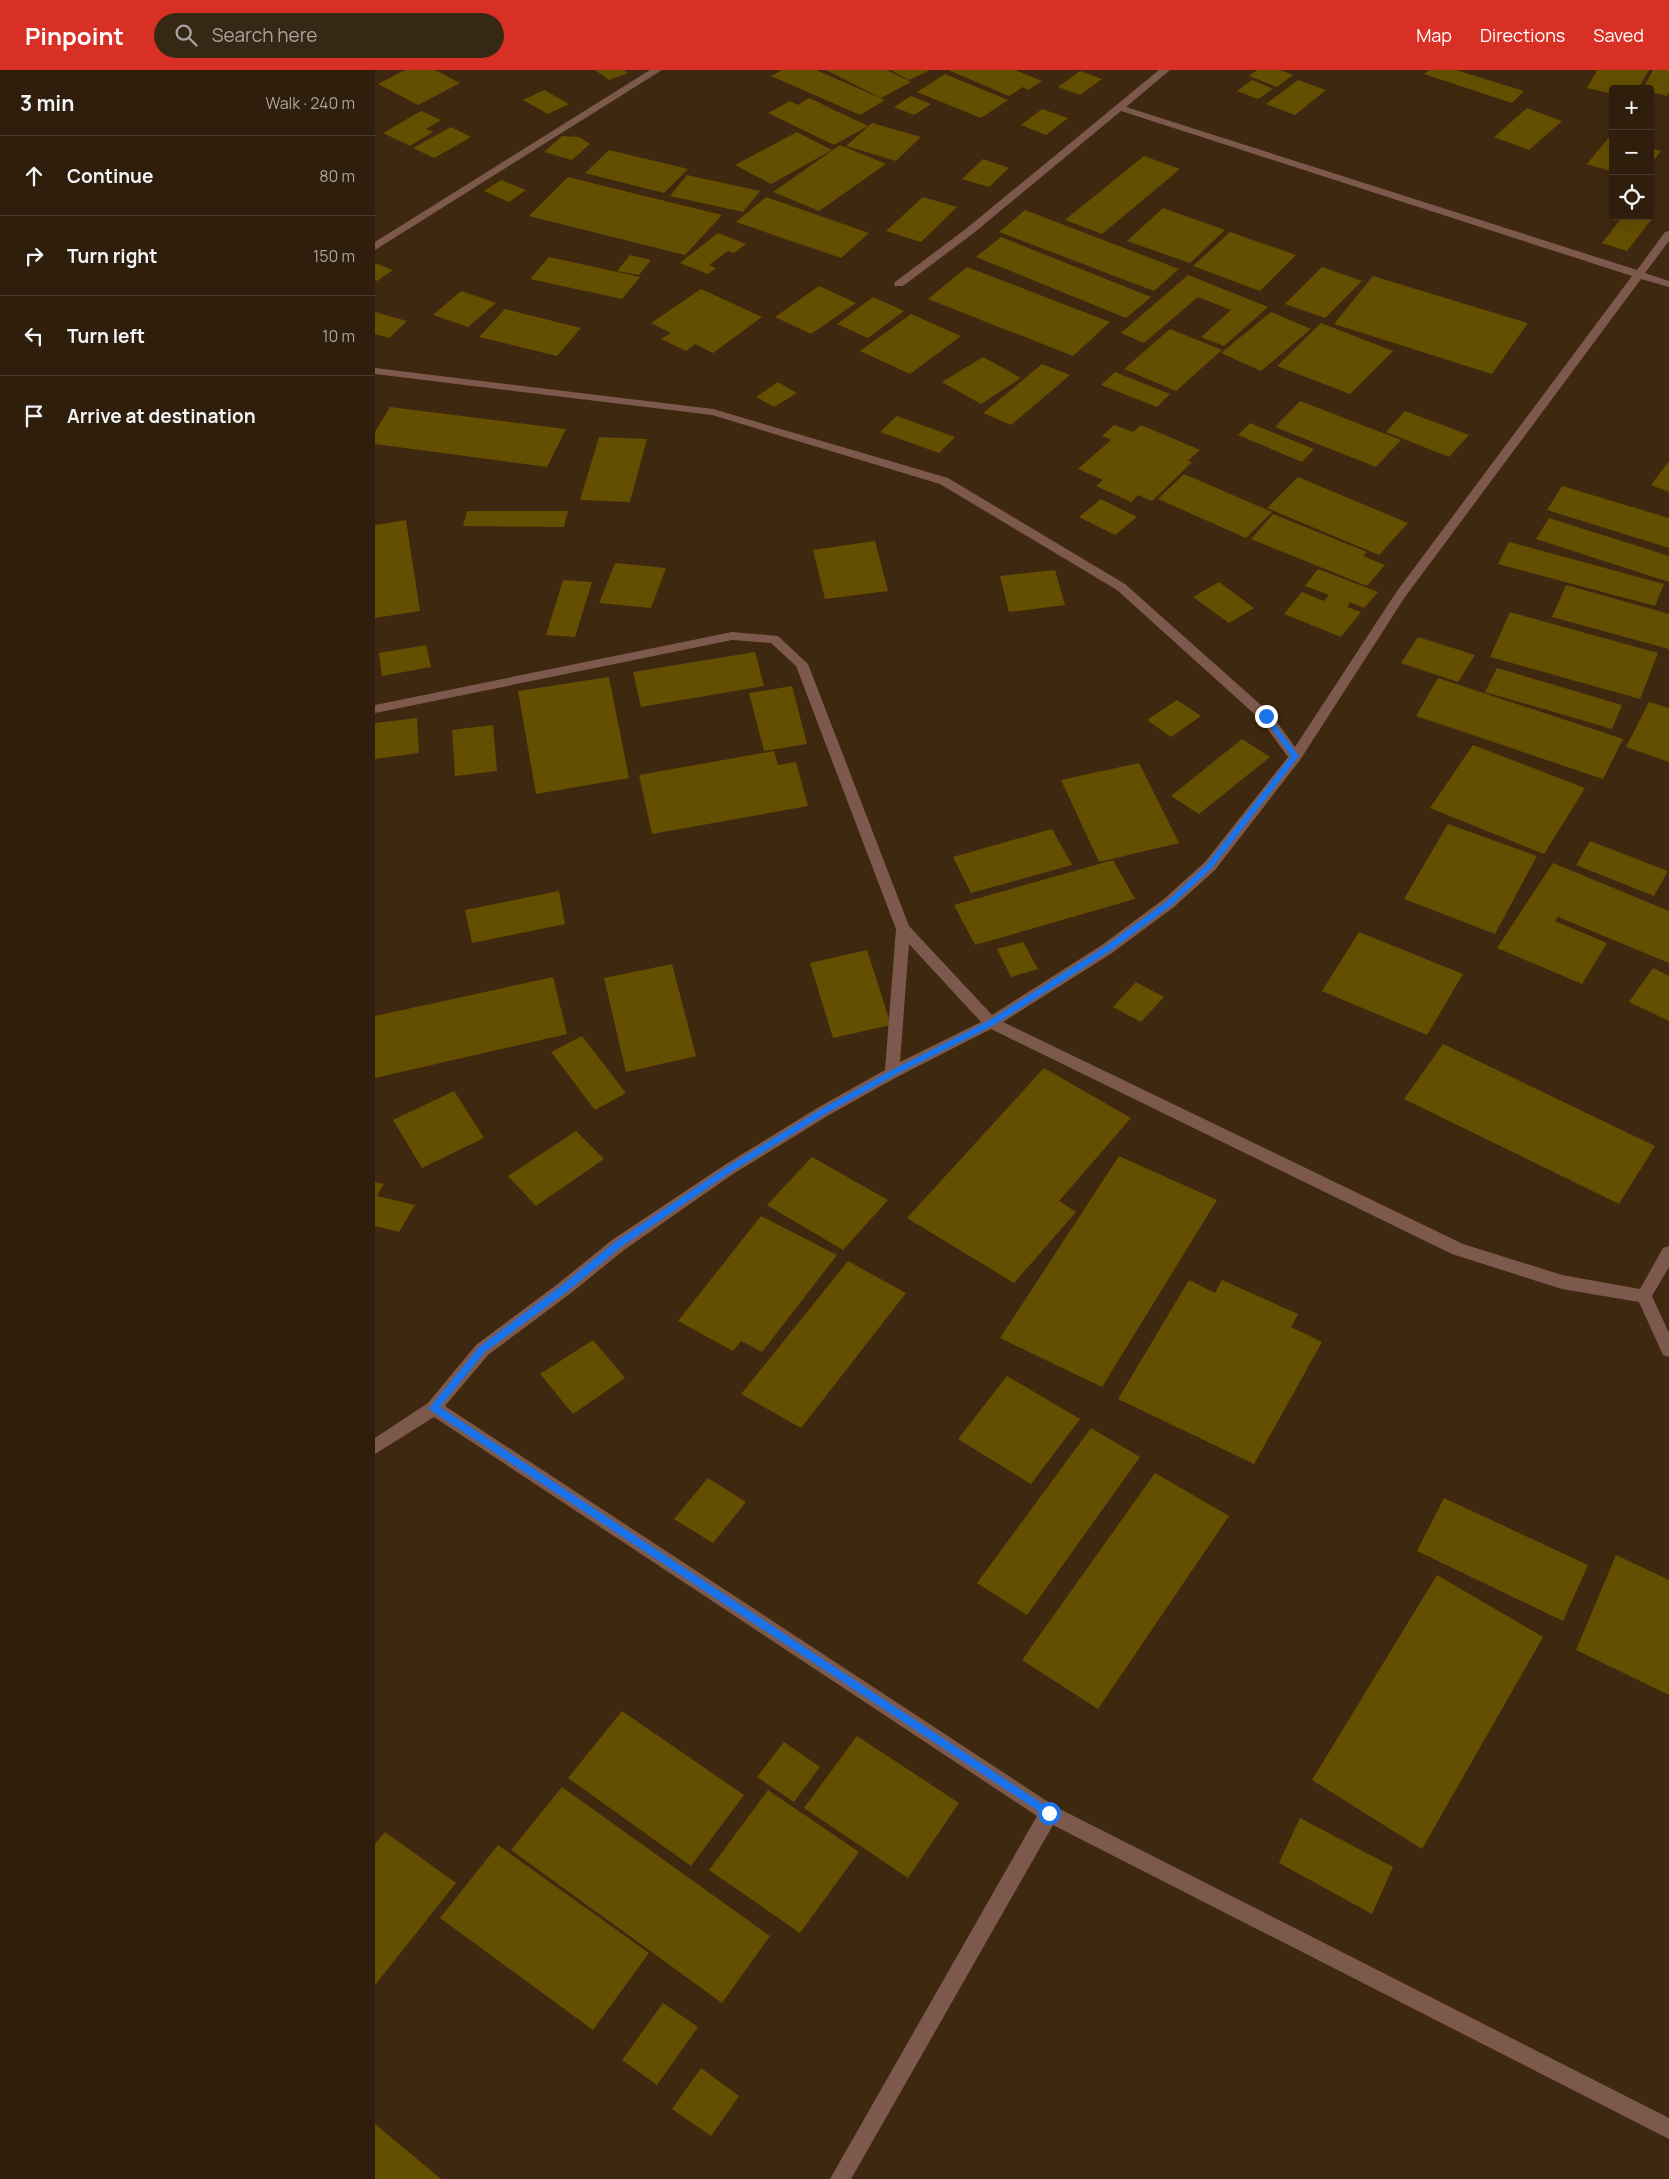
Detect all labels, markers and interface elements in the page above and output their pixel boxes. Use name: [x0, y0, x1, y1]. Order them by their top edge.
search box: [154, 13, 504, 58]
text: Pinpoint: [25, 19, 124, 52]
icon: search: [172, 21, 200, 49]
text: Search here: [212, 22, 317, 48]
text: Map: [1416, 23, 1452, 47]
text: Directions: [1480, 23, 1565, 47]
text: Saved: [1593, 23, 1644, 47]
map controls: [1609, 85, 1654, 220]
button: +: [1609, 85, 1654, 130]
text: 3 min: [20, 89, 74, 117]
text: Walk · 240 m: [265, 92, 355, 114]
button: −: [1609, 130, 1654, 175]
icon: ahead: [20, 162, 48, 190]
text: Continue: [67, 163, 153, 189]
text: 80 m: [319, 165, 355, 187]
button: locate: [1609, 175, 1654, 220]
icon: right: [20, 242, 48, 270]
text: Turn right: [67, 243, 157, 269]
text: 150 m: [313, 245, 355, 267]
icon: left: [20, 322, 48, 350]
text: Turn left: [67, 323, 145, 349]
text: 10 m: [322, 325, 355, 347]
icon: arrive: [20, 402, 48, 430]
text: Arrive at destination: [67, 403, 256, 429]
route end: [1255, 705, 1278, 728]
route start: [1038, 1802, 1061, 1825]

